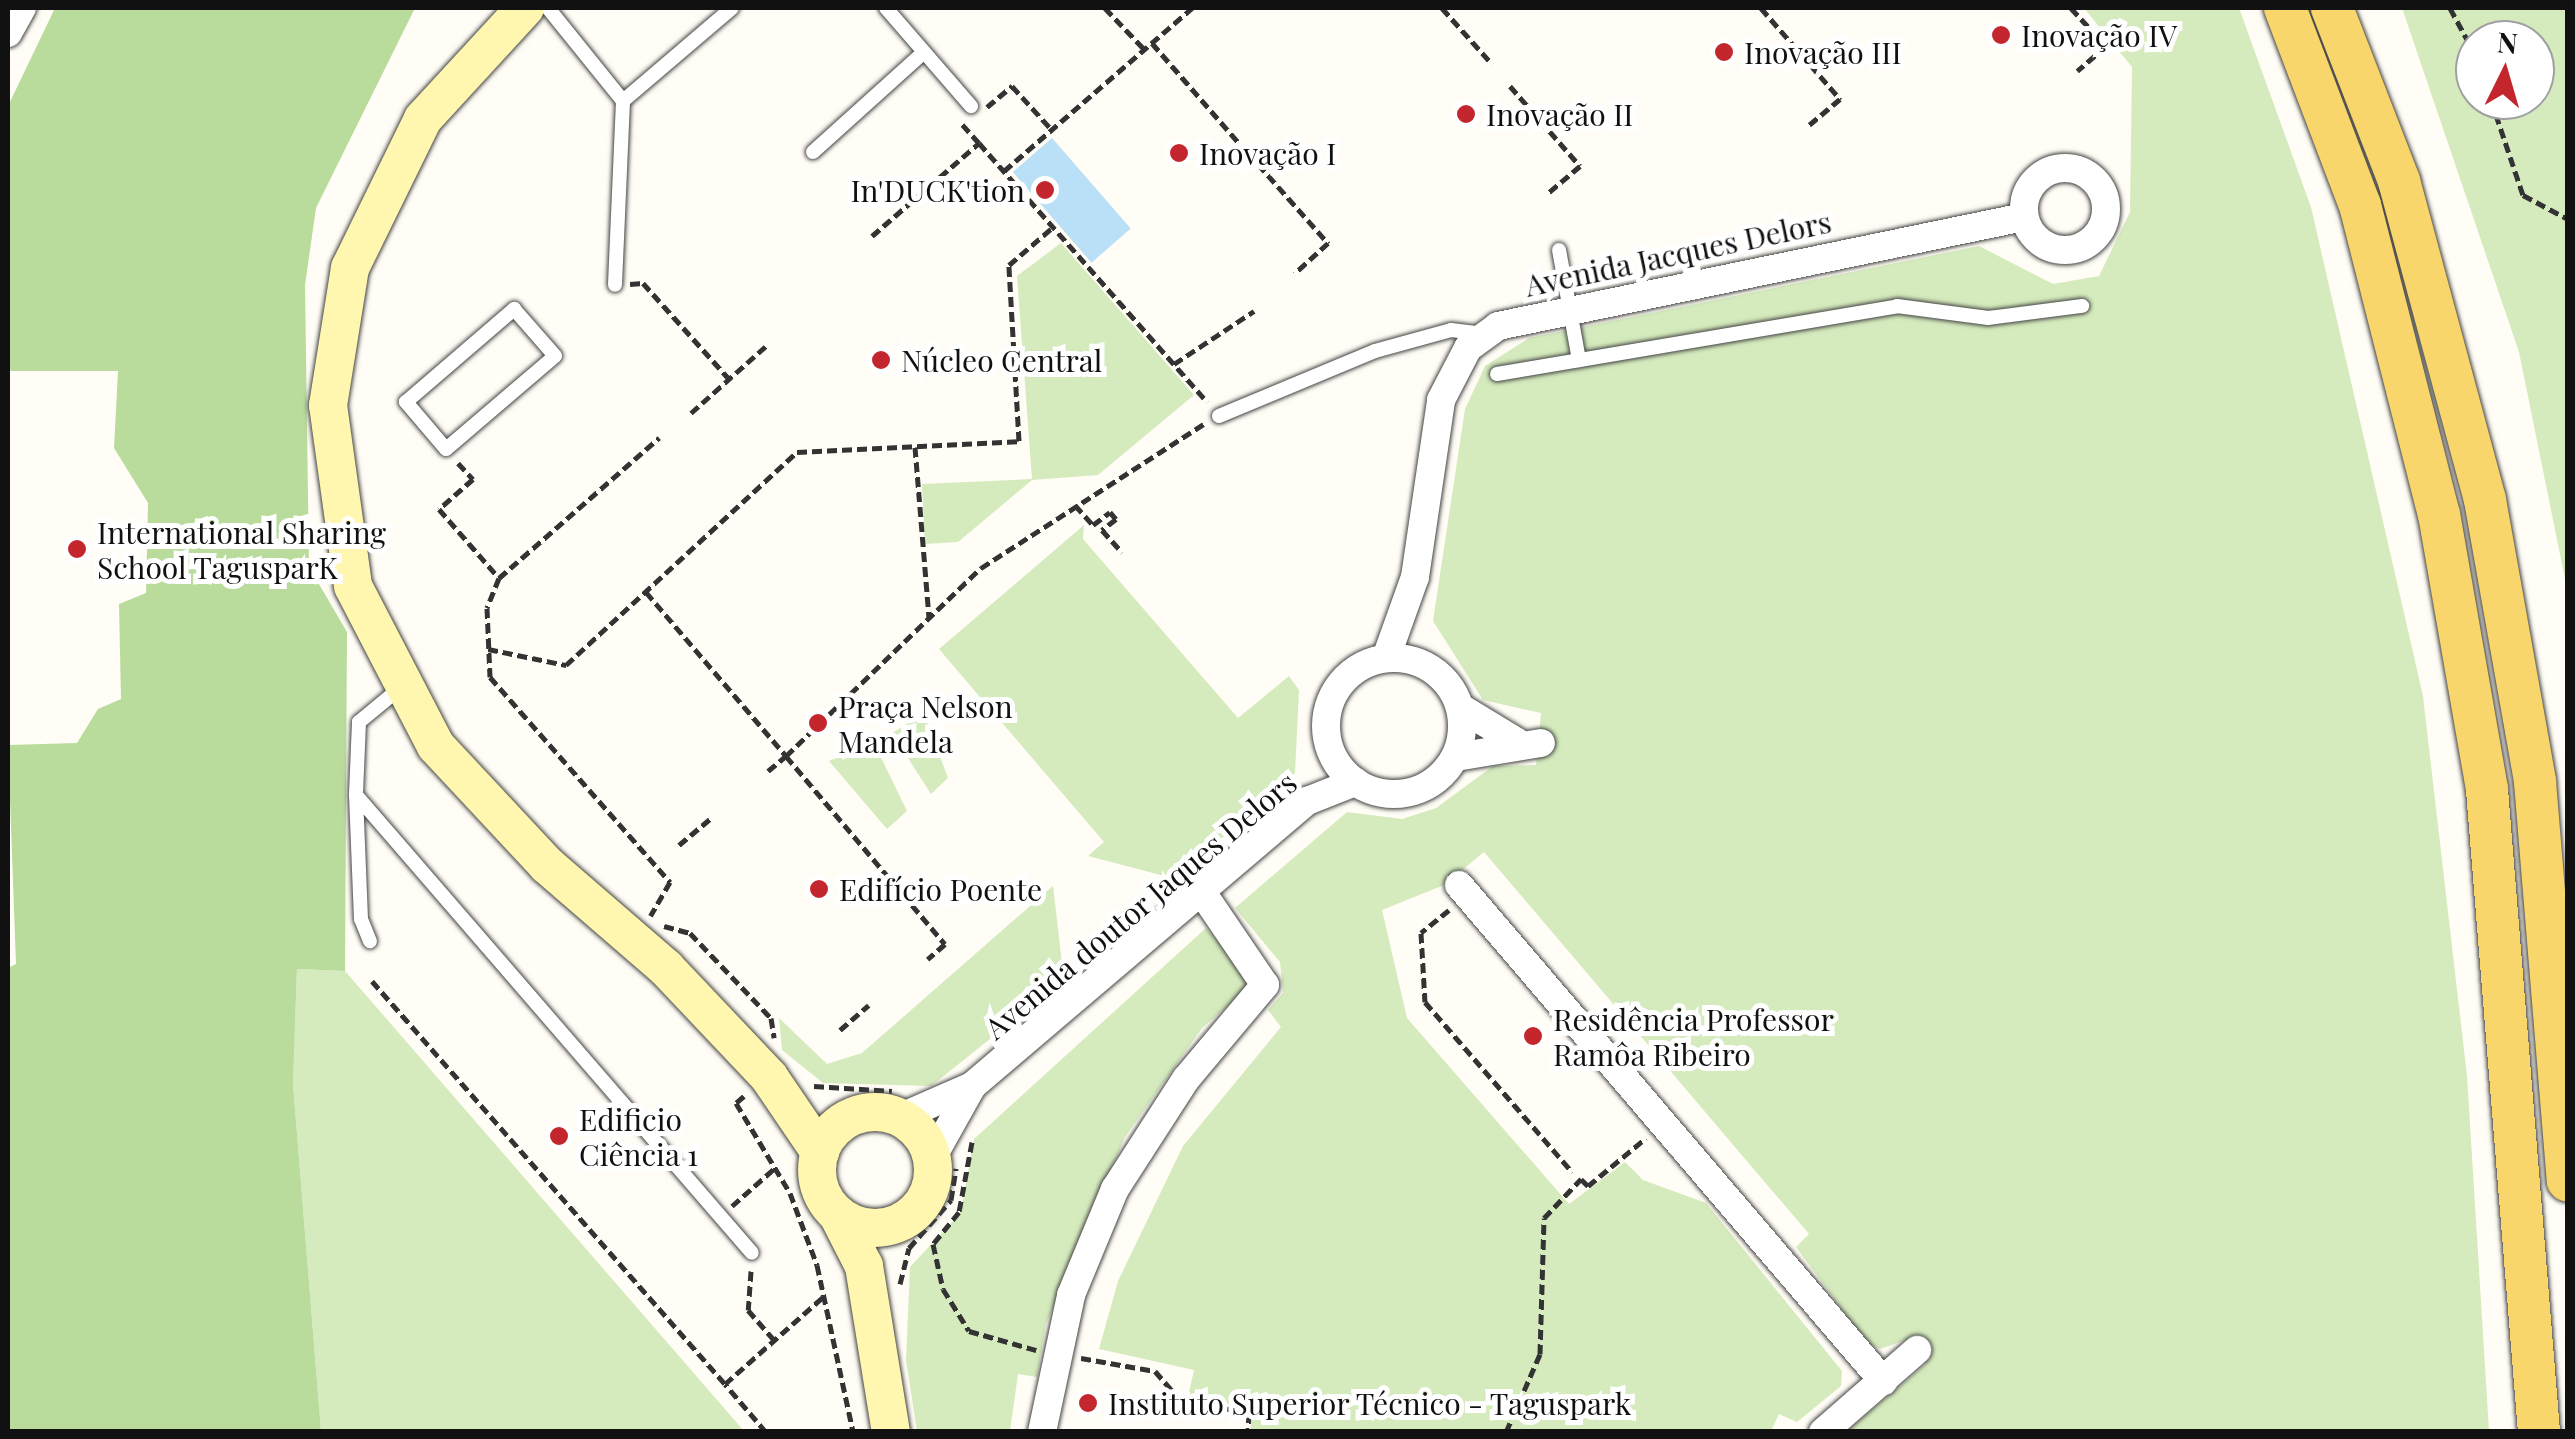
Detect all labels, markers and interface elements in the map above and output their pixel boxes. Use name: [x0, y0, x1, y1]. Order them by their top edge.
place label: Inovação IV: [2021, 17, 2177, 53]
north arrow: [2455, 20, 2555, 120]
text: N: [2496, 22, 2519, 61]
marker: Inovação IV: [1990, 24, 2012, 46]
place label: Inovação III: [1744, 34, 1902, 70]
marker: Inovação III: [1713, 41, 1735, 63]
place label: Inovação II: [1486, 96, 1634, 132]
marker: Inovação II: [1455, 103, 1477, 125]
place label: Inovação I: [1199, 135, 1336, 171]
marker: Inovação I: [1168, 142, 1190, 164]
place label: In'DUCK'tion: [850, 172, 1025, 208]
marker: In'DUCK'tion: [1034, 179, 1056, 201]
street label: Avenida Jacques Delors: [1521, 203, 1835, 303]
place label: Núcleo Central: [901, 342, 1102, 378]
marker: Núcleo Central: [870, 349, 892, 371]
place label: International Sharing School TagusparK: [97, 514, 386, 584]
marker: International Sharing School TagusparK: [66, 538, 88, 560]
place label: Praça Nelson Mandela: [838, 688, 1013, 758]
marker: Praça Nelson Mandela: [807, 712, 829, 734]
street label: Avenida doutor Jaques Delors: [976, 764, 1304, 1046]
place label: Edifício Poente: [839, 871, 1042, 907]
marker: Edifício Poente: [808, 878, 830, 900]
place label: Residência Professor Ramôa Ribeiro: [1553, 1001, 1834, 1072]
marker: Residência Professor Ramôa Ribeiro: [1522, 1025, 1544, 1047]
place label: Edificio Ciência 1: [579, 1101, 698, 1172]
marker: Edificio Ciência 1: [548, 1125, 570, 1147]
place label: Instituto Superior Técnico - Taguspark: [1108, 1385, 1633, 1421]
marker: Instituto Superior Técnico - Taguspark: [1077, 1392, 1099, 1414]

